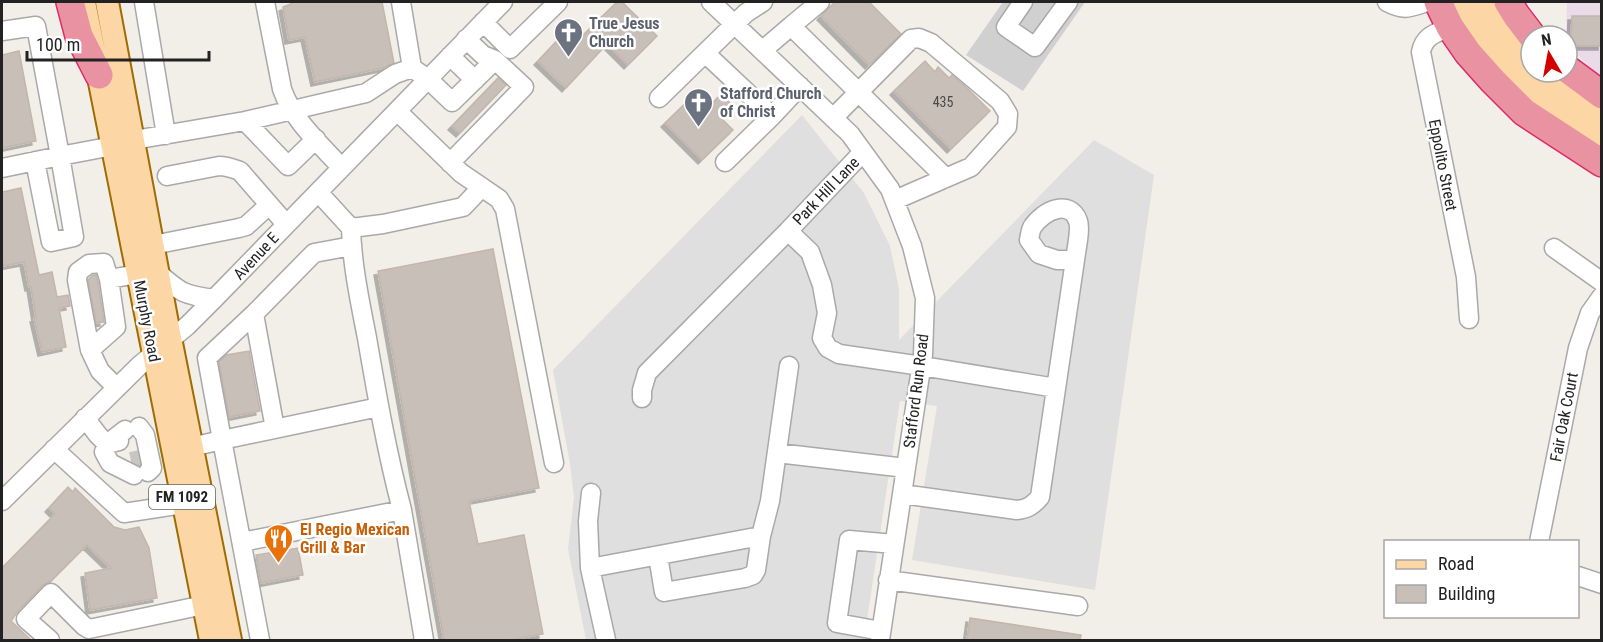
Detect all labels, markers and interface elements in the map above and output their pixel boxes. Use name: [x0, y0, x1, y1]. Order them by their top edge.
place label: True Jesus Church: [589, 14, 660, 51]
church icon: True Jesus Church: [552, 16, 584, 58]
scale bar: [27, 24, 208, 62]
north arrow: [1519, 24, 1579, 84]
text: N: [1540, 30, 1553, 50]
text: 100 m: [36, 34, 80, 55]
place label: Stafford Church of Christ: [720, 84, 822, 121]
church icon: Stafford Church of Christ: [683, 86, 715, 128]
house number: 435: [933, 94, 953, 110]
street label: Eppolito Street: [1425, 118, 1461, 213]
street label: Park Hill Lane: [789, 153, 863, 229]
street label: Avenue E: [229, 228, 283, 284]
street label: Murphy Road: [130, 279, 164, 363]
street label: Stafford Run Road: [900, 333, 932, 449]
street label: Fair Oak Court: [1546, 371, 1582, 463]
road number: FM 1092: [149, 485, 215, 509]
place label: El Regio Mexican Grill & Bar: [300, 520, 410, 557]
restaurant icon: El Regio Mexican Grill & Bar: [263, 522, 295, 564]
legend: [1384, 540, 1579, 618]
text: Road: [1438, 553, 1474, 574]
text: Building: [1438, 583, 1495, 604]

